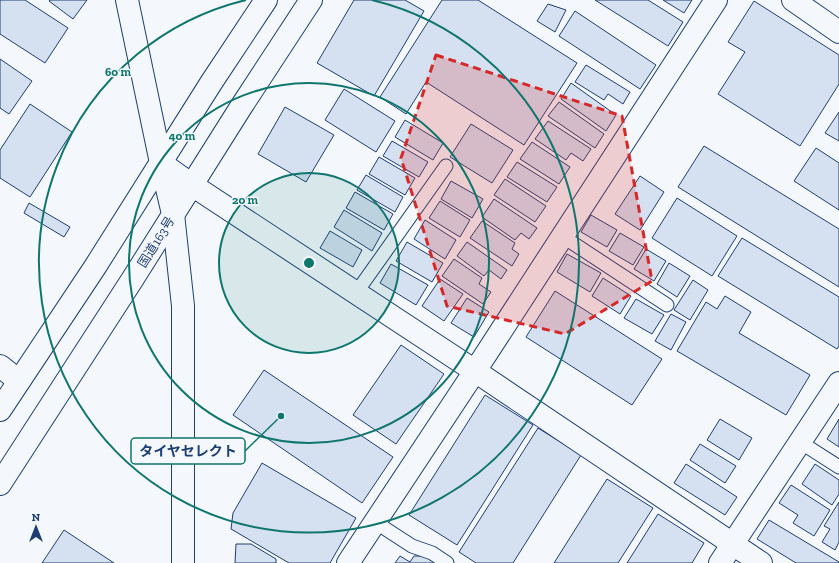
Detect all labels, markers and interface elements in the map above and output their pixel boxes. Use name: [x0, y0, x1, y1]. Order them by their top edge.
text: 60 m: [105, 65, 132, 79]
text: 40 m: [169, 129, 196, 143]
text: 20 m: [232, 193, 259, 207]
street label: 国道163号: [134, 214, 178, 270]
centre of rings: [302, 256, 316, 270]
callout: タイヤセレクト: [131, 438, 245, 464]
text: タイヤセレクト: [139, 443, 237, 460]
north arrow: [16, 507, 56, 547]
text: N: [32, 511, 41, 524]

